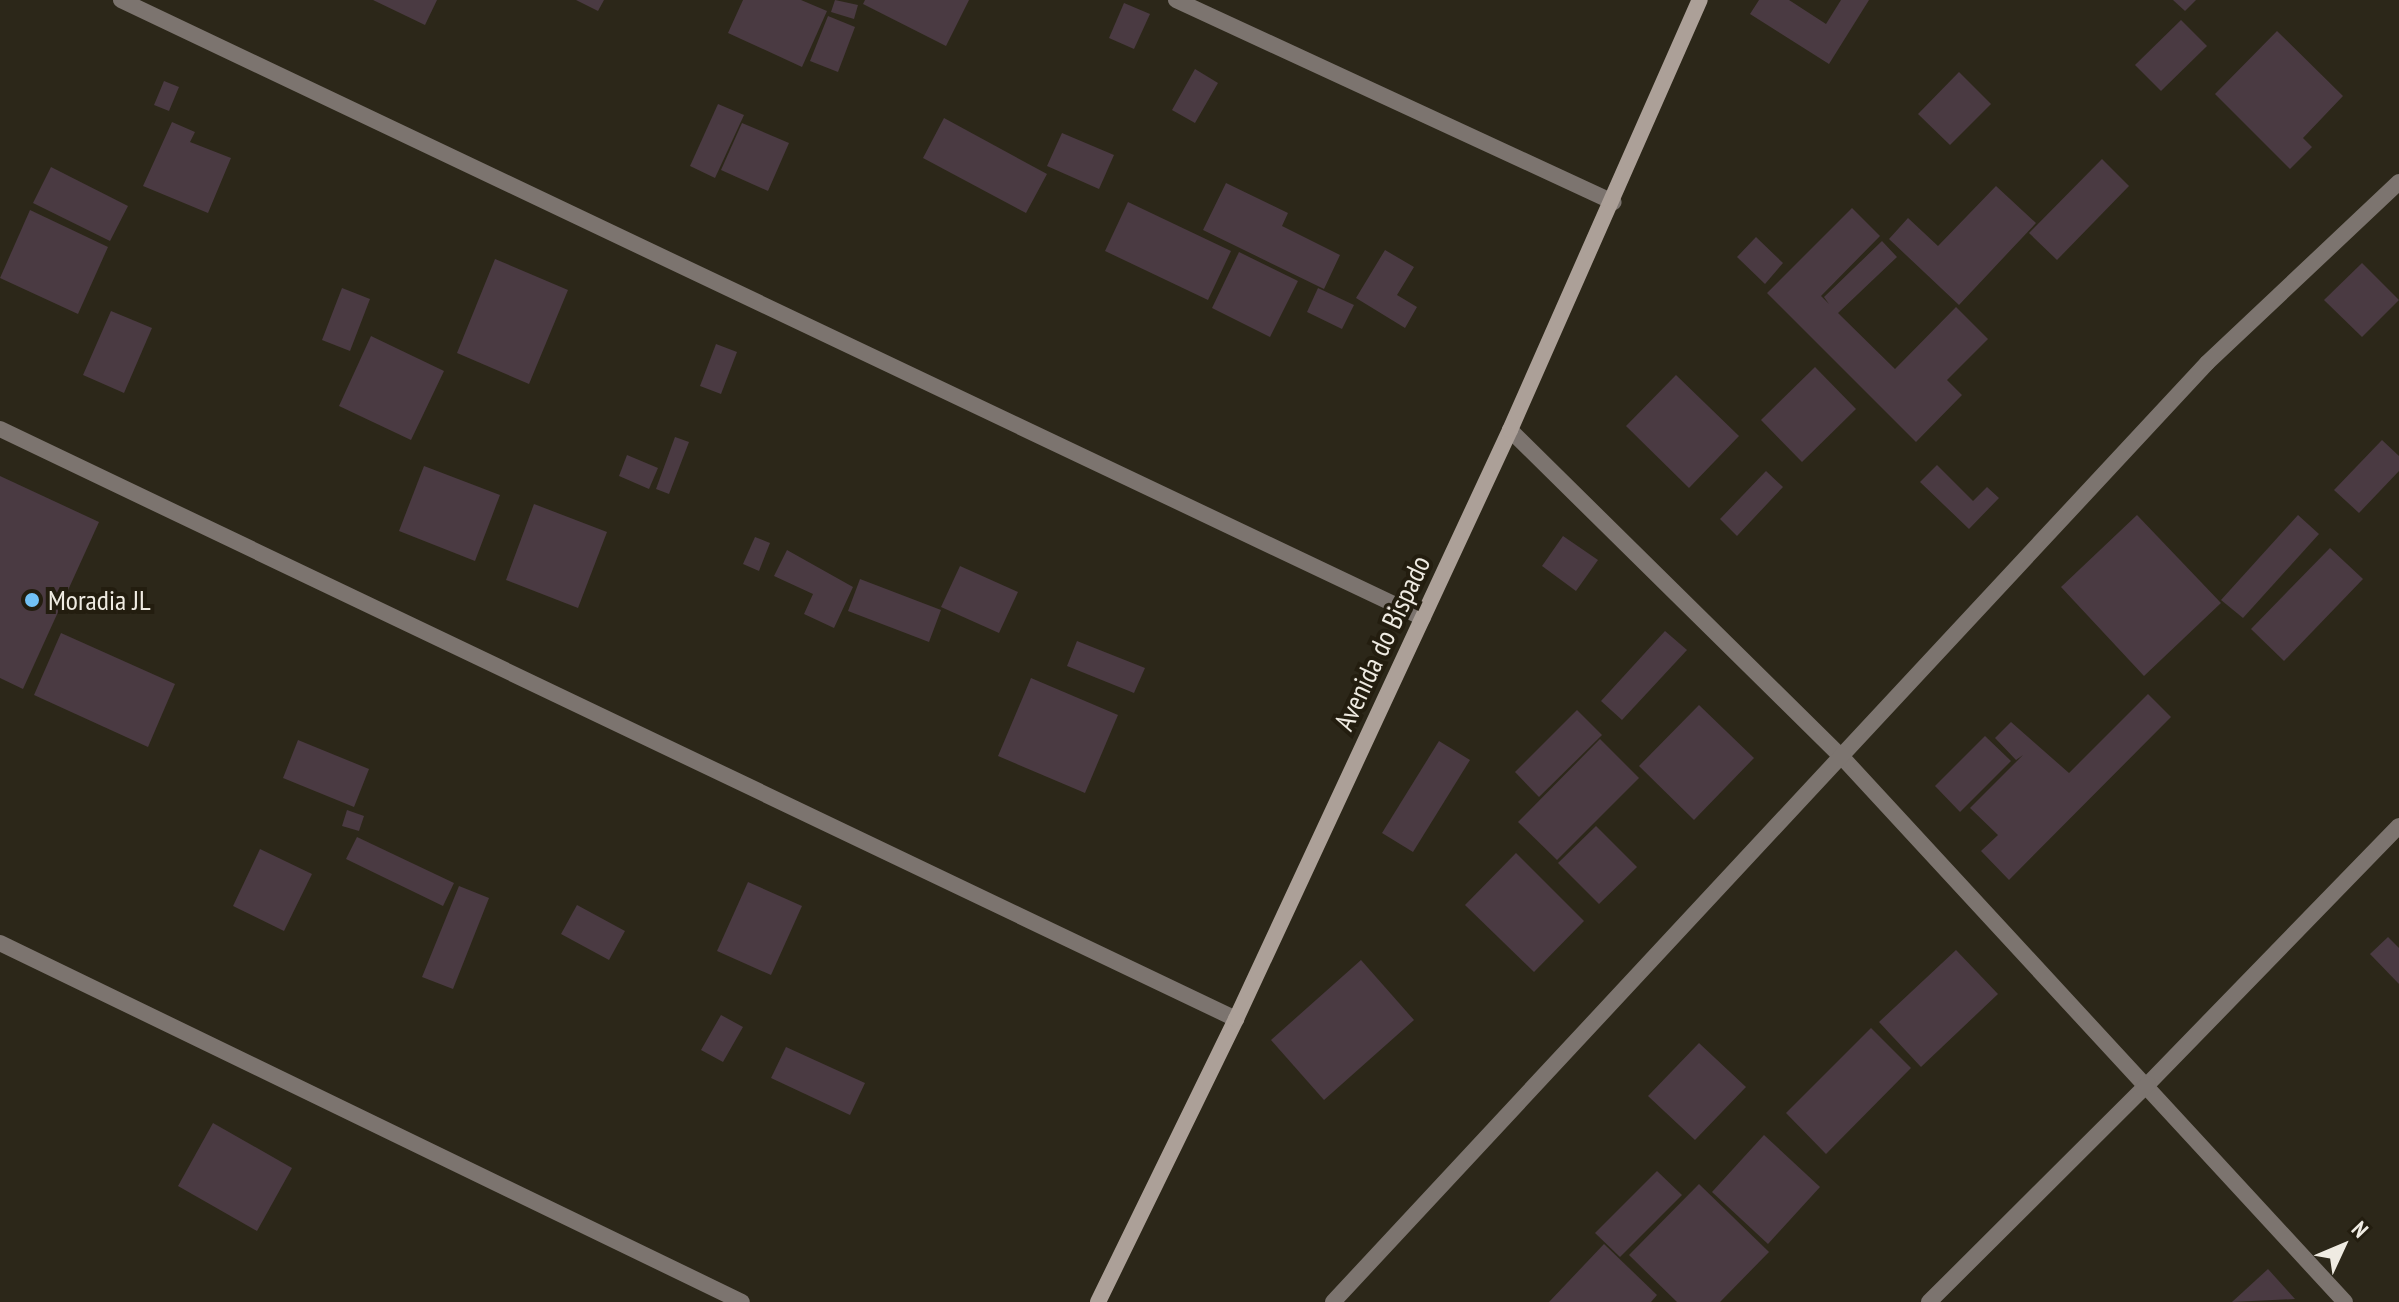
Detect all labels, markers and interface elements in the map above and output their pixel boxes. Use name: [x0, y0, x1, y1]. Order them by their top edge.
street label: Avenida do Bispado: [1327, 550, 1437, 736]
place label: Moradia JL: [48, 583, 151, 617]
marker: Moradia JL: [23, 591, 41, 609]
north arrow: [2303, 1206, 2383, 1286]
text: N: [2346, 1215, 2374, 1243]

